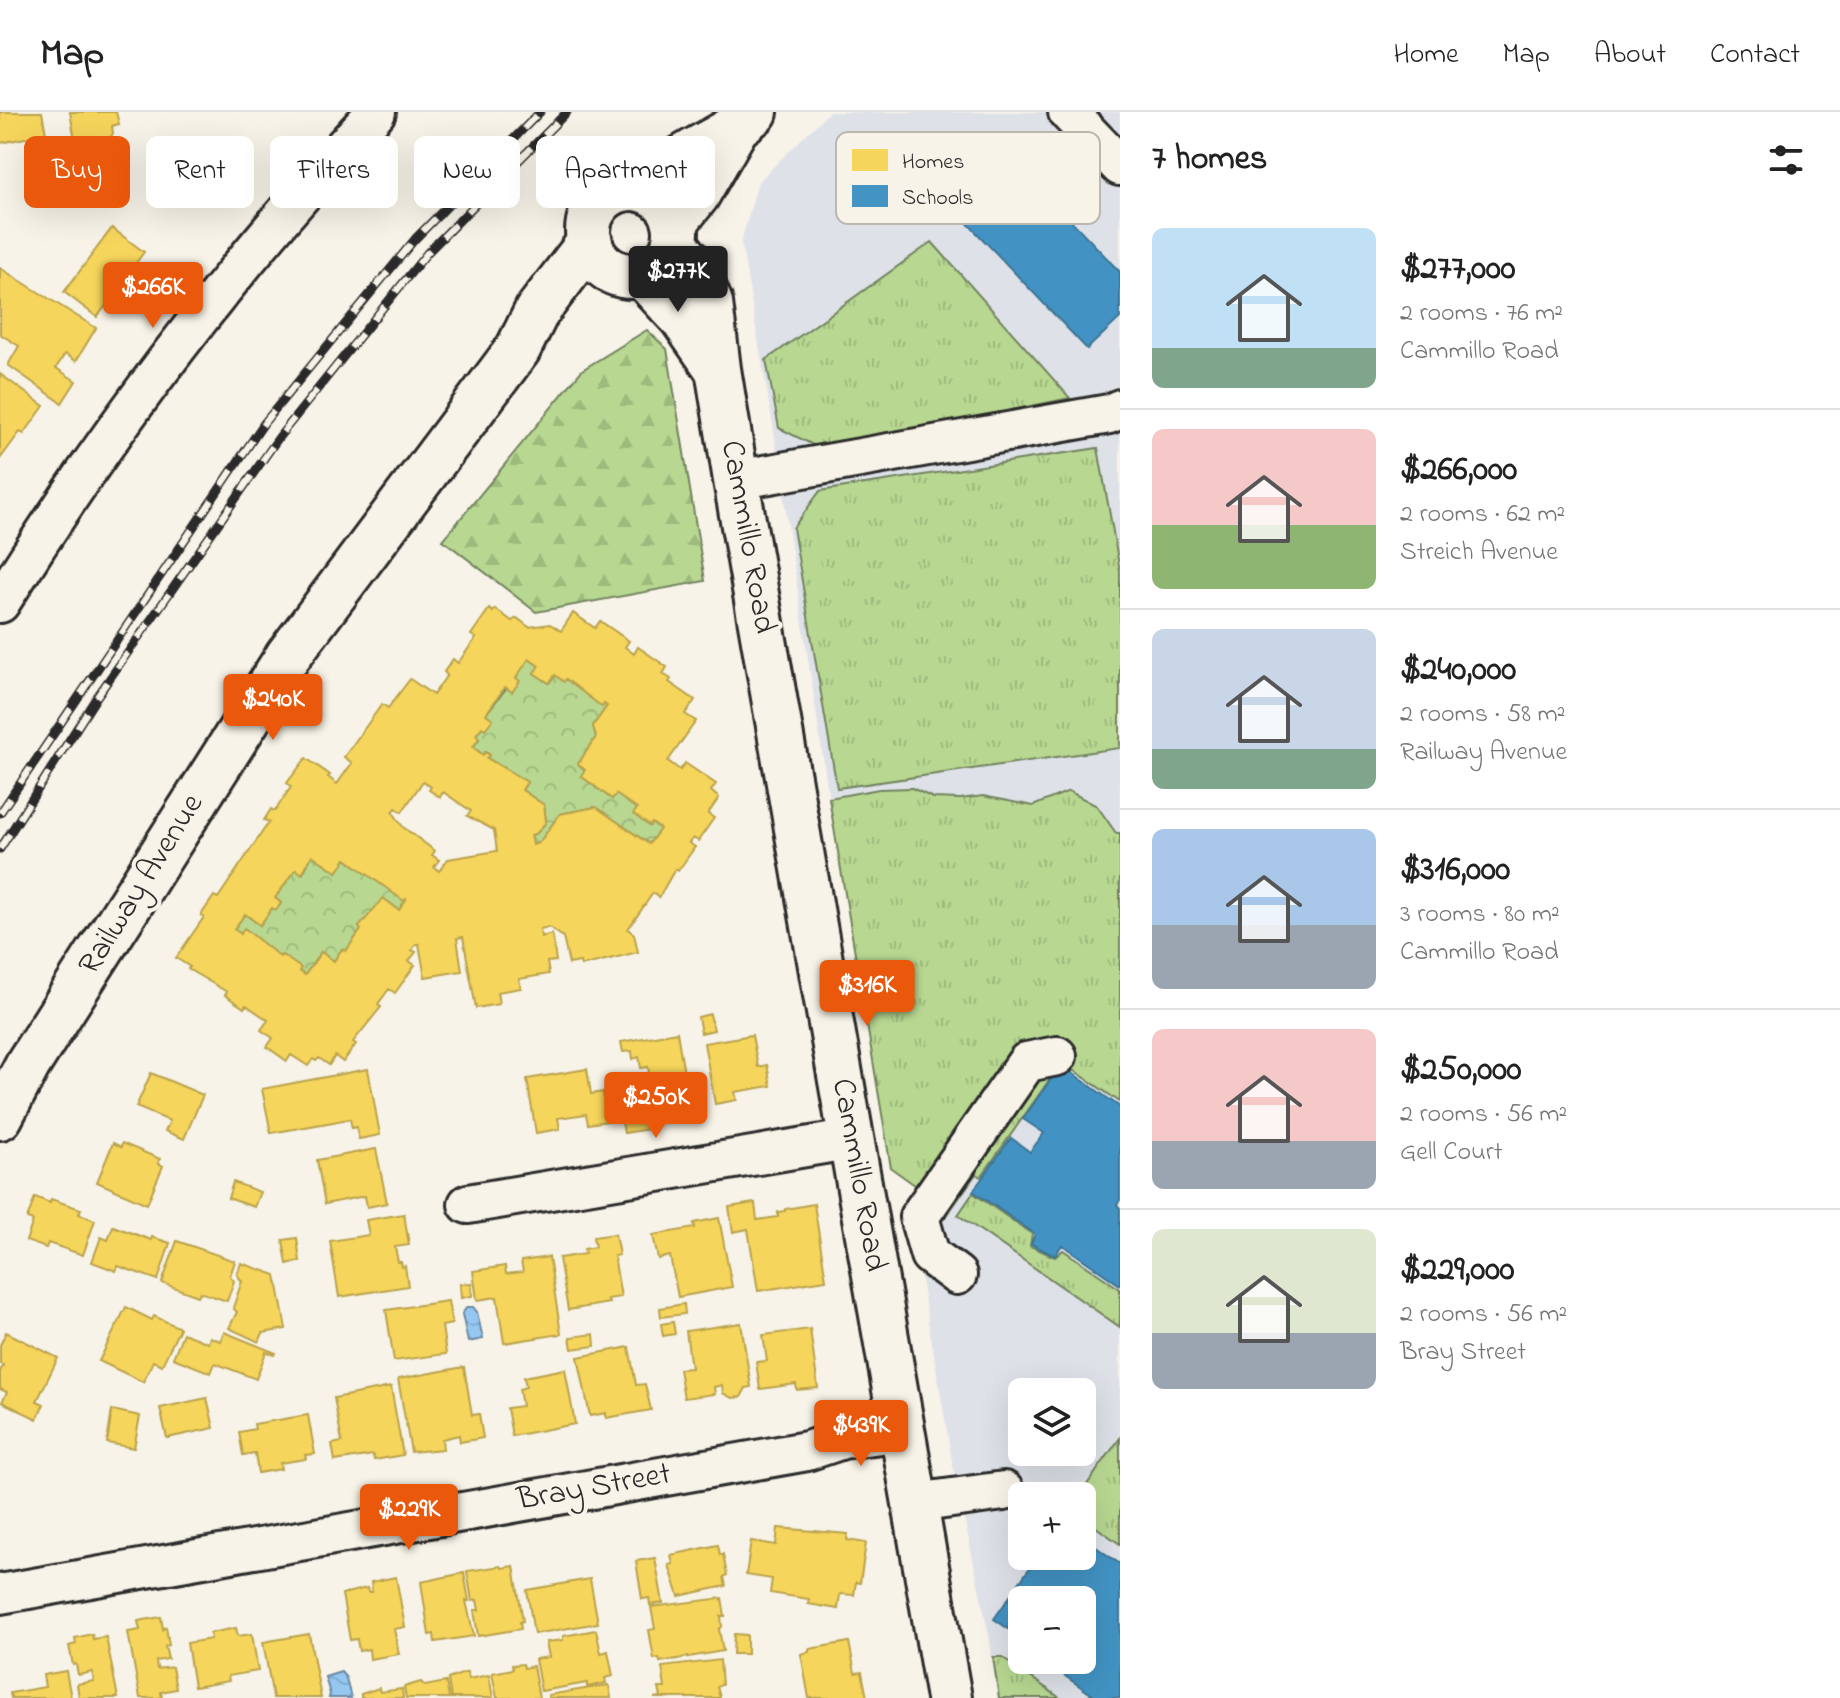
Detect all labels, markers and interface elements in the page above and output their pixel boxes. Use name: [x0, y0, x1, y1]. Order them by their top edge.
text: Map: [40, 27, 104, 83]
text: Home: [1393, 35, 1459, 76]
text: Map: [1503, 35, 1550, 76]
text: About: [1594, 35, 1666, 76]
text: Contact: [1710, 35, 1800, 76]
legend: [836, 132, 1100, 224]
text: 7 homes: [1152, 135, 1267, 185]
chip: Buy: [24, 136, 130, 208]
chip: Rent: [146, 136, 254, 208]
chip: Filters: [270, 136, 398, 208]
chip: New: [414, 136, 520, 208]
chip: Apartment: [536, 136, 715, 208]
icon: filters: [1764, 138, 1808, 182]
text: Homes: [902, 147, 964, 179]
text: Schools: [902, 183, 973, 215]
text: $277,000: [1400, 245, 1515, 295]
pin: $277K: [622, 246, 734, 314]
text: $277K: [647, 253, 709, 291]
icon: home: [1216, 260, 1312, 356]
pin: $266K: [97, 262, 209, 330]
text: $266K: [121, 269, 185, 307]
text: 2 rooms · 76 m²: [1400, 295, 1563, 333]
text: Cammillo Road: [1400, 333, 1559, 371]
street label: Cammillo Road: [707, 437, 787, 637]
text: $266,000: [1400, 446, 1517, 496]
icon: home: [1216, 461, 1312, 557]
text: 2 rooms · 62 m²: [1400, 496, 1565, 534]
text: Streich Avenue: [1400, 534, 1558, 572]
text: $240,000: [1400, 646, 1516, 696]
icon: home: [1216, 661, 1312, 757]
pin: $240K: [217, 674, 329, 742]
text: $240K: [241, 681, 305, 719]
text: 2 rooms · 58 m²: [1400, 696, 1566, 734]
text: Railway Avenue: [1400, 734, 1567, 772]
street label: Railway Avenue: [68, 785, 217, 985]
text: $316,000: [1400, 846, 1510, 896]
icon: home: [1216, 861, 1312, 957]
text: 3 rooms · 80 m²: [1400, 896, 1560, 934]
text: Cammillo Road: [1400, 934, 1559, 972]
pin: $316K: [811, 960, 923, 1028]
text: $316K: [838, 967, 896, 1005]
text: $250,000: [1400, 1046, 1522, 1096]
icon: home: [1216, 1061, 1312, 1157]
pin: $250K: [600, 1072, 712, 1140]
street label: Cammillo Road: [818, 1075, 898, 1275]
text: $250K: [622, 1079, 690, 1117]
text: 2 rooms · 56 m²: [1400, 1096, 1567, 1134]
text: Gell Court: [1400, 1134, 1503, 1172]
text: $229,000: [1400, 1246, 1515, 1296]
icon: home: [1216, 1261, 1312, 1357]
text: 2 rooms · 56 m²: [1400, 1296, 1567, 1334]
text: Bray Street: [1400, 1334, 1526, 1372]
map controls: [1008, 1378, 1096, 1674]
button: layers: [1008, 1378, 1096, 1466]
pin: $439K: [805, 1400, 917, 1468]
text: $439K: [832, 1407, 890, 1445]
street label: Bray Street: [513, 1451, 675, 1525]
button: +: [1008, 1482, 1096, 1570]
pin: $229K: [353, 1484, 465, 1552]
text: $229K: [378, 1491, 440, 1529]
button: −: [1008, 1586, 1096, 1674]

